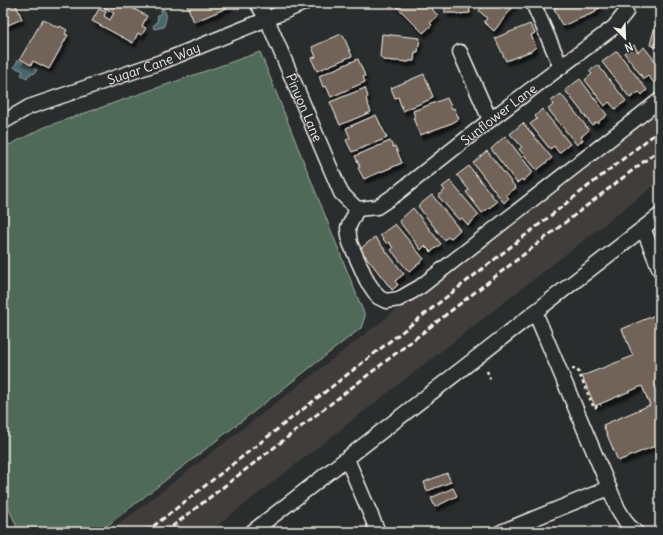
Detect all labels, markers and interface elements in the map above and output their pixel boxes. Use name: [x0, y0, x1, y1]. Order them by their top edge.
north arrow: [605, 18, 645, 58]
street label: Sugar Cane Way: [105, 39, 202, 88]
text: N: [623, 39, 635, 55]
street label: Pinyon Lane: [283, 71, 327, 144]
street label: Sunflower Lane: [457, 80, 540, 149]

